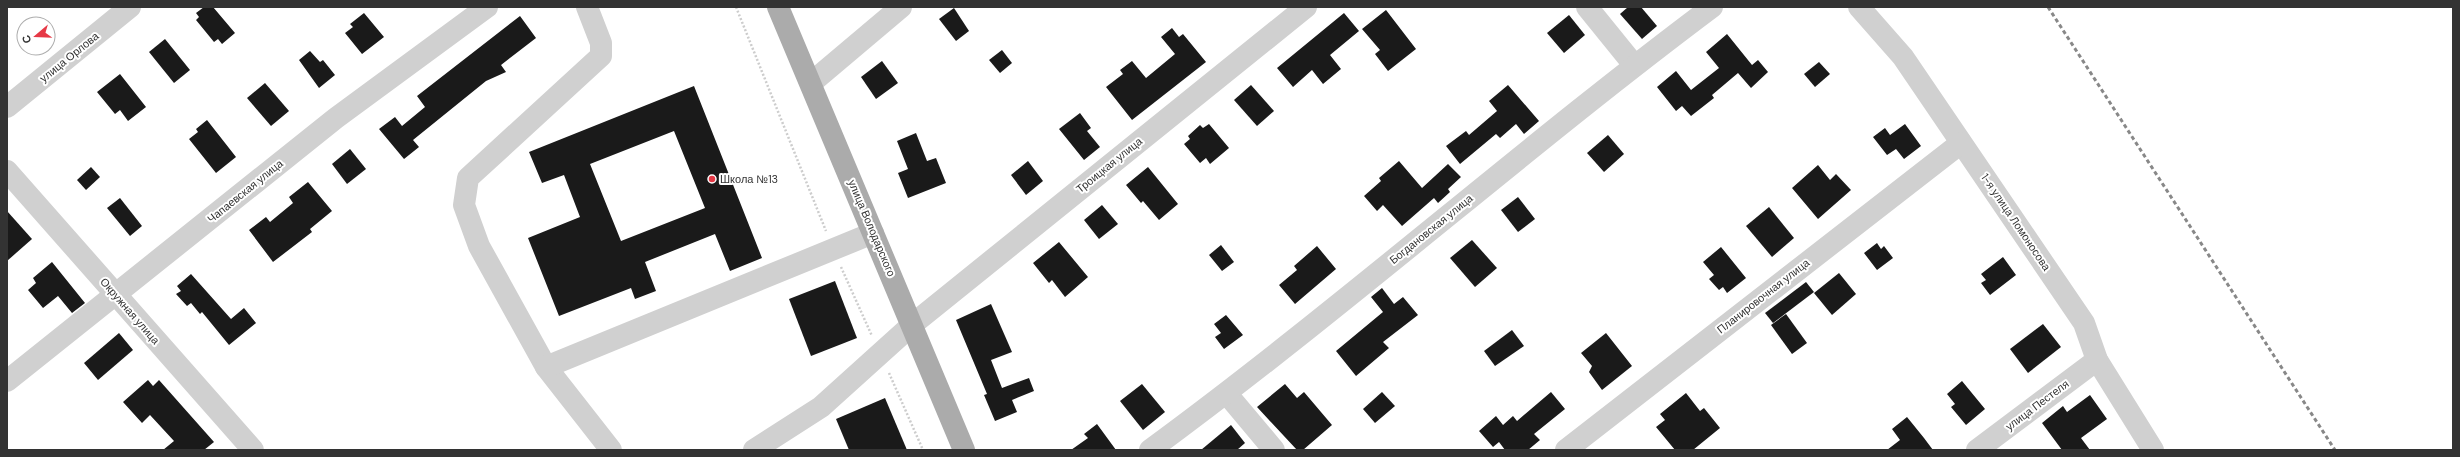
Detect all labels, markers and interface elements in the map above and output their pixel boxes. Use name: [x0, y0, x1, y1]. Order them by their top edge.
north arrow: [16, 16, 56, 56]
street label: улица Орлова: [37, 28, 102, 85]
text: С: [19, 33, 34, 45]
street label: Троицкая улица: [1073, 133, 1146, 196]
street label: Чапаевская улица: [204, 156, 286, 226]
street label: 1-я улица Ломоносова: [1978, 171, 2054, 274]
place label: Школа №13: [720, 172, 778, 186]
marker: Школа №13: [707, 174, 717, 184]
street label: улица Володарского: [845, 177, 899, 279]
street label: Богдановская улица: [1387, 191, 1476, 267]
street label: Планировочная улица: [1714, 255, 1813, 336]
street label: Окружная улица: [97, 275, 163, 348]
street label: улица Пестеля: [2003, 377, 2071, 433]

